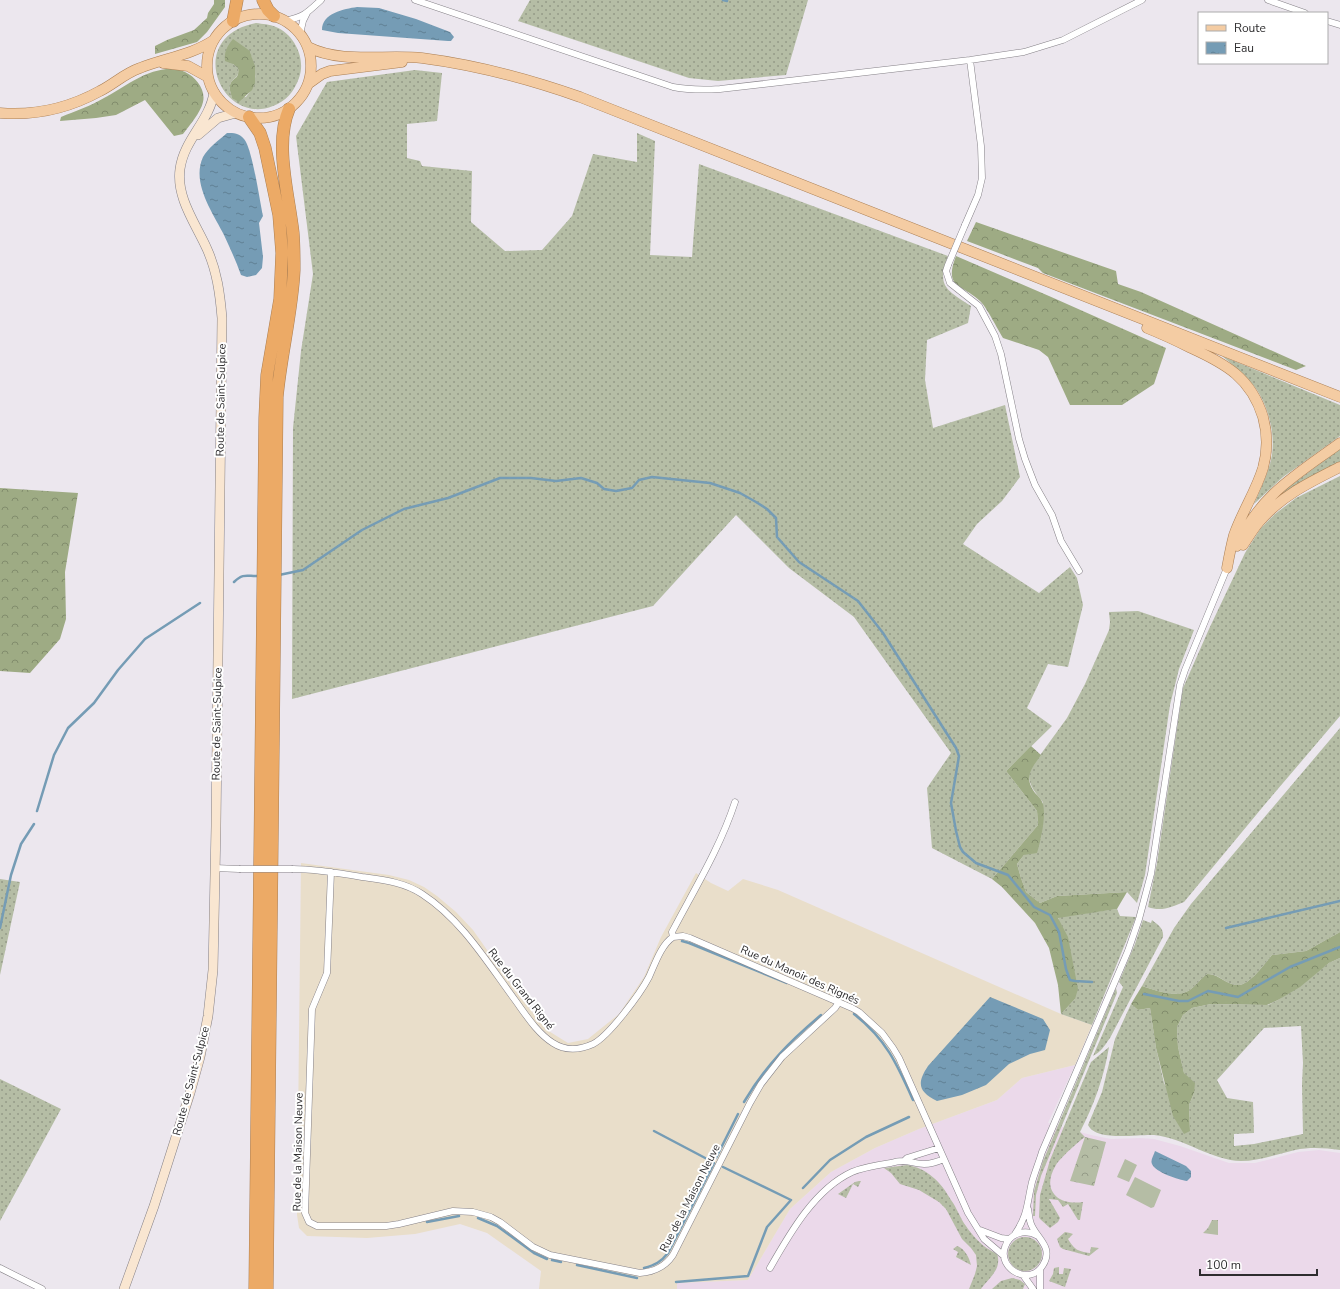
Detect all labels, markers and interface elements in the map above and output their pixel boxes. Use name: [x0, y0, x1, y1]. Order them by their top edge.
legend: [1198, 12, 1328, 64]
text: Route: [1234, 20, 1266, 36]
text: Eau: [1234, 40, 1254, 56]
street label: Route de Saint-Sulpice: [213, 343, 229, 456]
street label: Route de Saint-Sulpice: [209, 667, 225, 780]
street label: Rue du Manoir des Rignés: [738, 942, 862, 1008]
street label: Rue du Grand Rigné: [485, 945, 558, 1033]
street label: Route de Saint-Sulpice: [169, 1025, 213, 1137]
street label: Rue de la Maison Neuve: [289, 1092, 307, 1212]
street label: Rue de la Maison Neuve: [656, 1141, 724, 1254]
scale bar: [1200, 1251, 1317, 1277]
text: 100 m: [1206, 1257, 1241, 1273]

